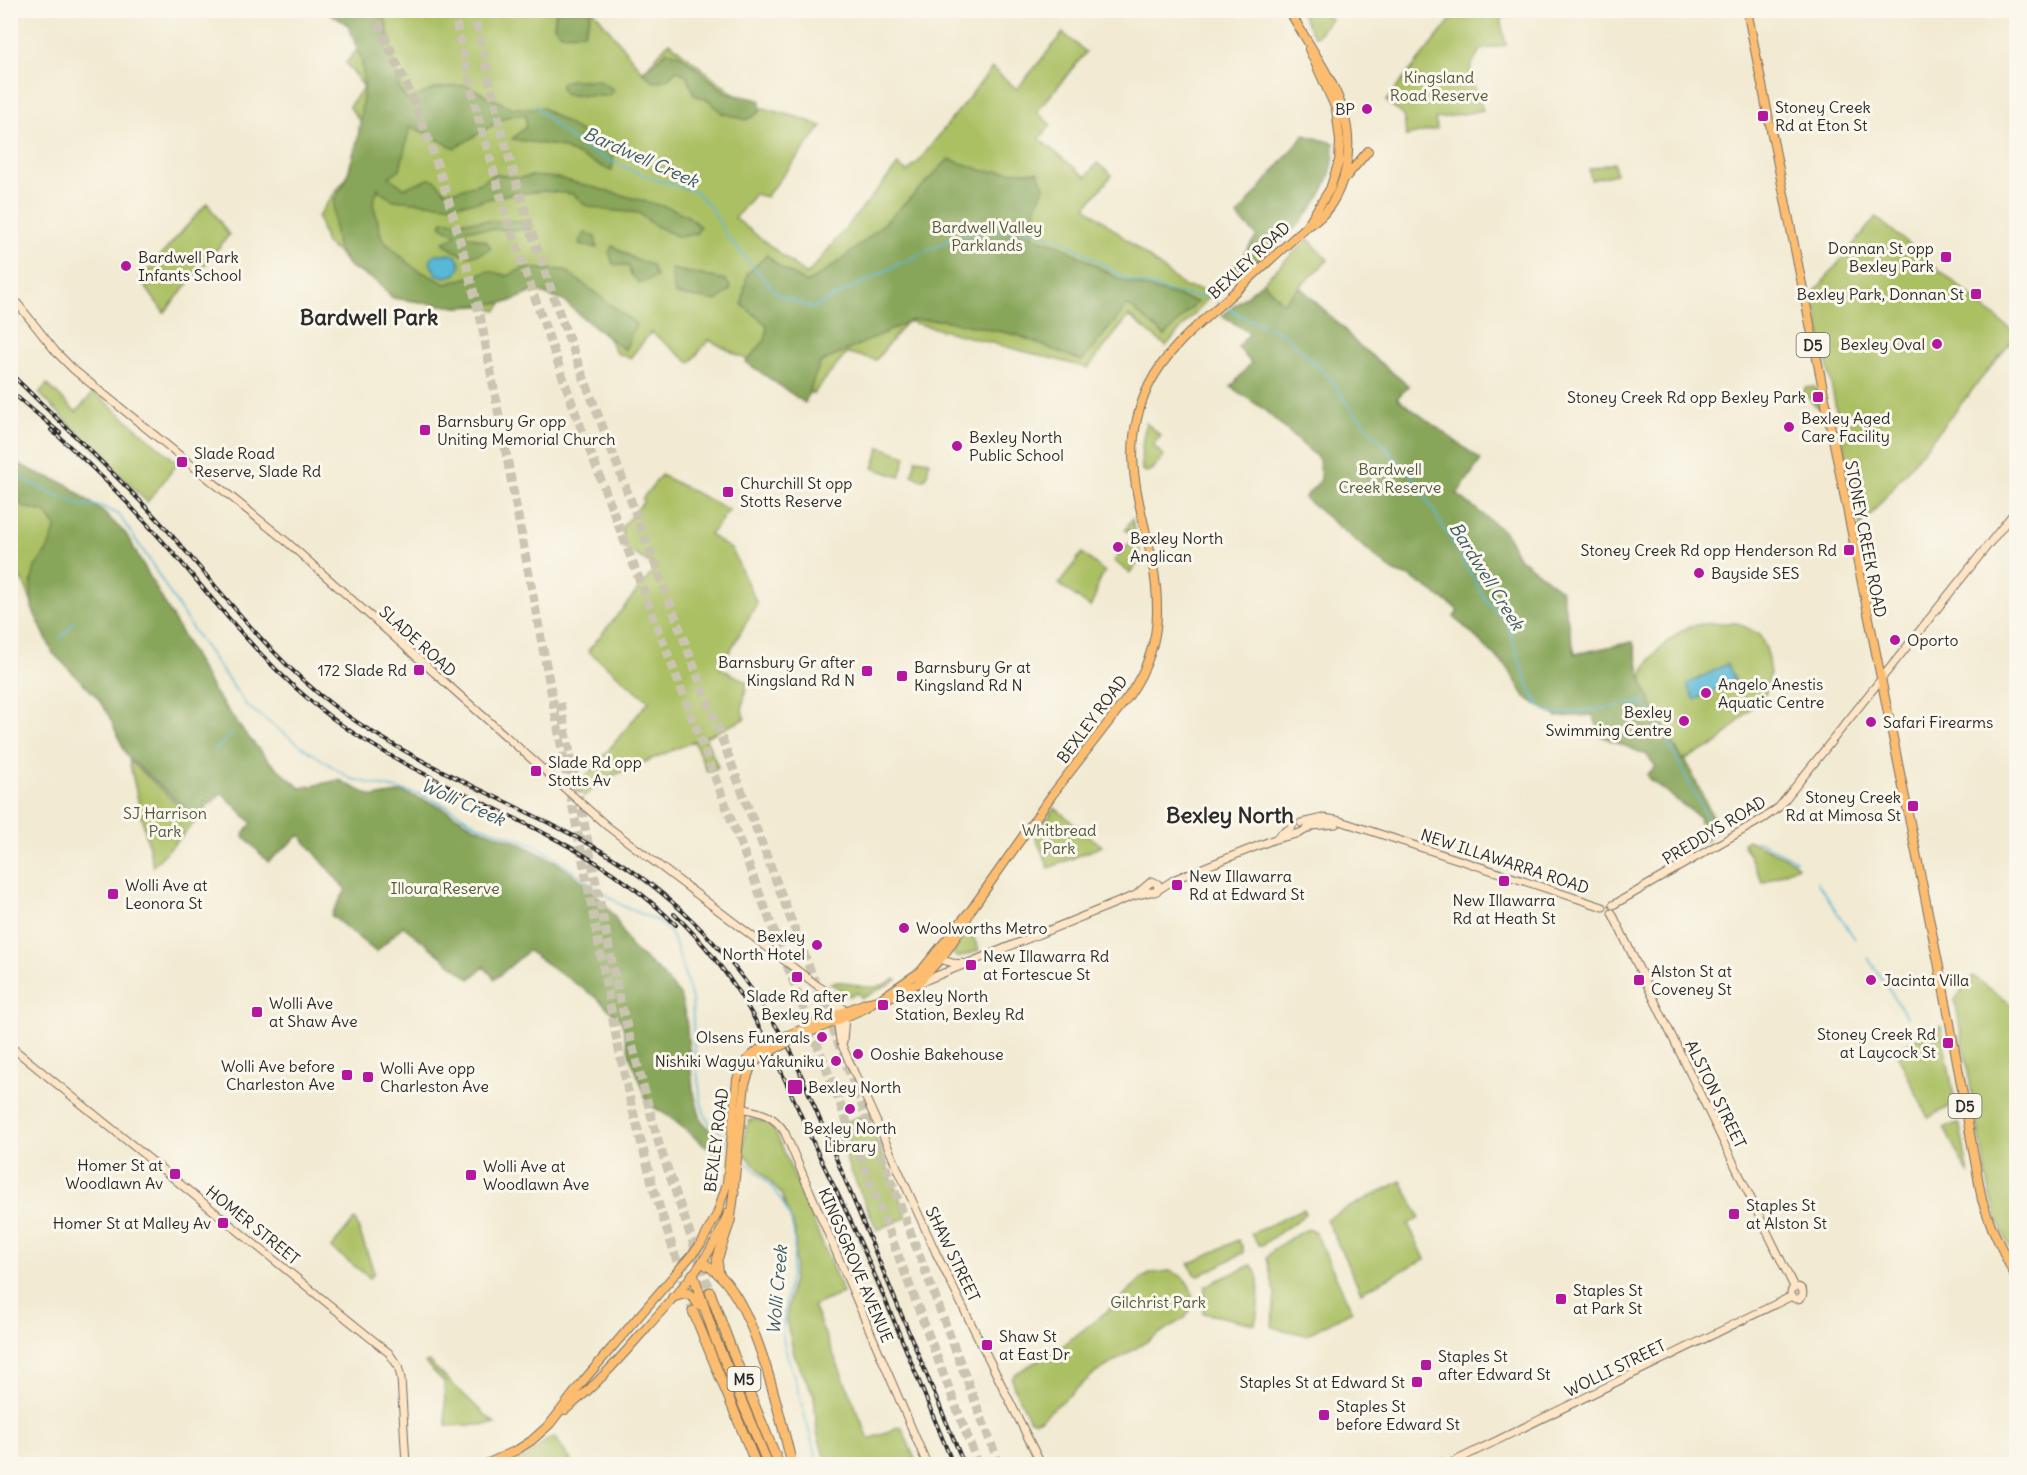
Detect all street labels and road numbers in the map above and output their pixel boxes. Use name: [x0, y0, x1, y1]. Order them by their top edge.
street label: BEXLEY ROAD: [1204, 217, 1294, 303]
road number: D5: [1796, 333, 1830, 357]
street label: STONEY CREEK ROAD: [1841, 459, 1891, 619]
street label: SLADE ROAD: [375, 601, 461, 681]
street label: BEXLEY ROAD: [1052, 671, 1132, 767]
street label: PREDDYS ROAD: [1659, 791, 1769, 869]
street label: NEW ILLAWARRA ROAD: [1418, 824, 1592, 898]
street label: ALSTON STREET: [1681, 1037, 1751, 1151]
street label: BEXLEY ROAD: [700, 1087, 732, 1193]
road number: D5: [1948, 1094, 1982, 1118]
street label: HOMER STREET: [202, 1181, 304, 1269]
street label: KINGSGROVE AVENUE: [814, 1185, 898, 1345]
street label: SHAW STREET: [921, 1203, 985, 1305]
street label: WOLLI STREET: [1561, 1335, 1669, 1401]
road number: M5: [728, 1367, 760, 1391]

